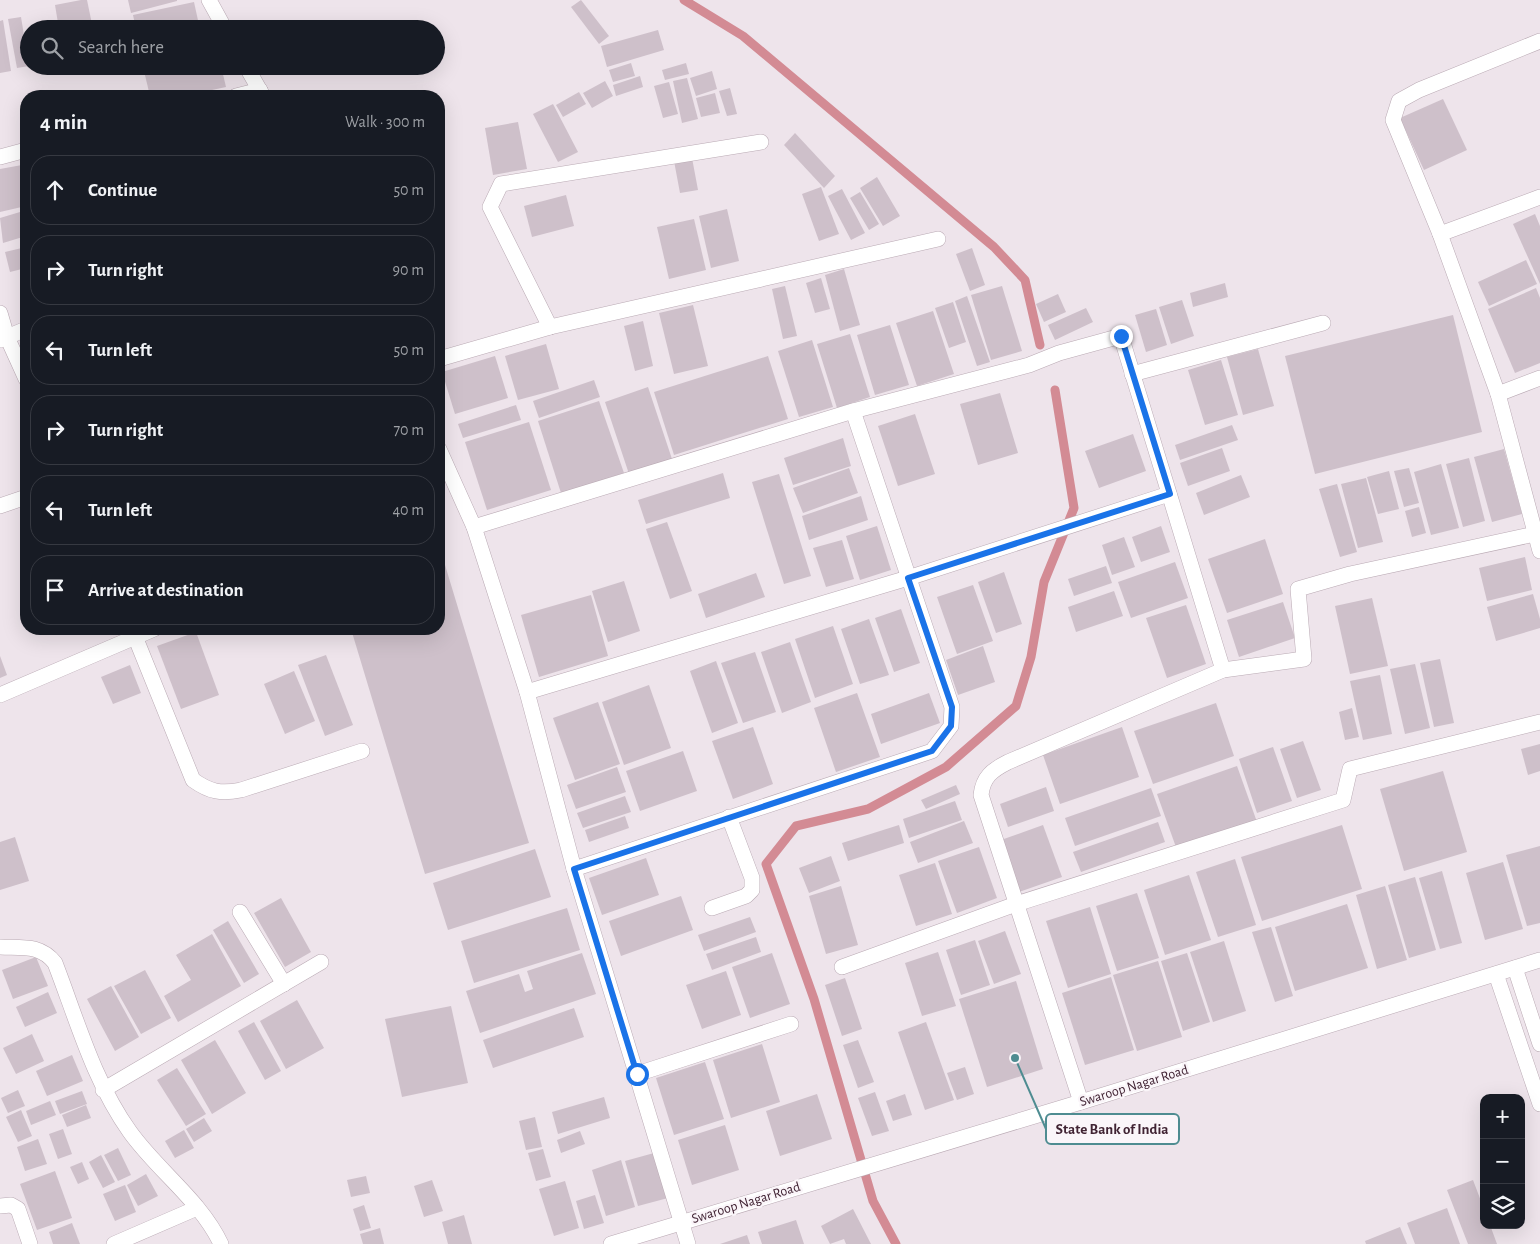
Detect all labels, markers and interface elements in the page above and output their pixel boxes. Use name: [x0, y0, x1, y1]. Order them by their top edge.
search box: [20, 20, 445, 75]
icon: search: [38, 34, 66, 62]
text: Search here: [78, 38, 164, 57]
text: 4 min: [40, 112, 87, 133]
text: Walk · 300 m: [345, 114, 425, 130]
icon: ahead: [41, 176, 69, 204]
text: Continue: [88, 181, 157, 200]
text: 50 m: [393, 182, 424, 198]
icon: right: [41, 256, 69, 284]
text: Turn right: [88, 261, 163, 280]
text: 90 m: [393, 262, 424, 278]
route end: [1110, 325, 1133, 348]
icon: left: [41, 336, 69, 364]
text: Turn left: [88, 341, 152, 360]
text: 50 m: [393, 342, 424, 358]
icon: right: [41, 416, 69, 444]
text: Turn right: [88, 421, 163, 440]
text: 70 m: [393, 422, 424, 438]
icon: left: [41, 496, 69, 524]
text: Turn left: [88, 501, 152, 520]
text: 40 m: [392, 502, 424, 518]
icon: arrive: [41, 576, 69, 604]
text: Arrive at destination: [88, 581, 244, 600]
route start: [626, 1063, 649, 1086]
street label: Swaroop Nagar Road: [1078, 1063, 1190, 1109]
map controls: [1480, 1094, 1525, 1229]
button: +: [1480, 1094, 1525, 1139]
callout: State Bank of India: [1046, 1114, 1179, 1144]
text: State Bank of India: [1055, 1122, 1169, 1137]
button: −: [1480, 1139, 1525, 1184]
street label: Swaroop Nagar Road: [690, 1180, 802, 1226]
button: layers: [1480, 1184, 1525, 1229]

